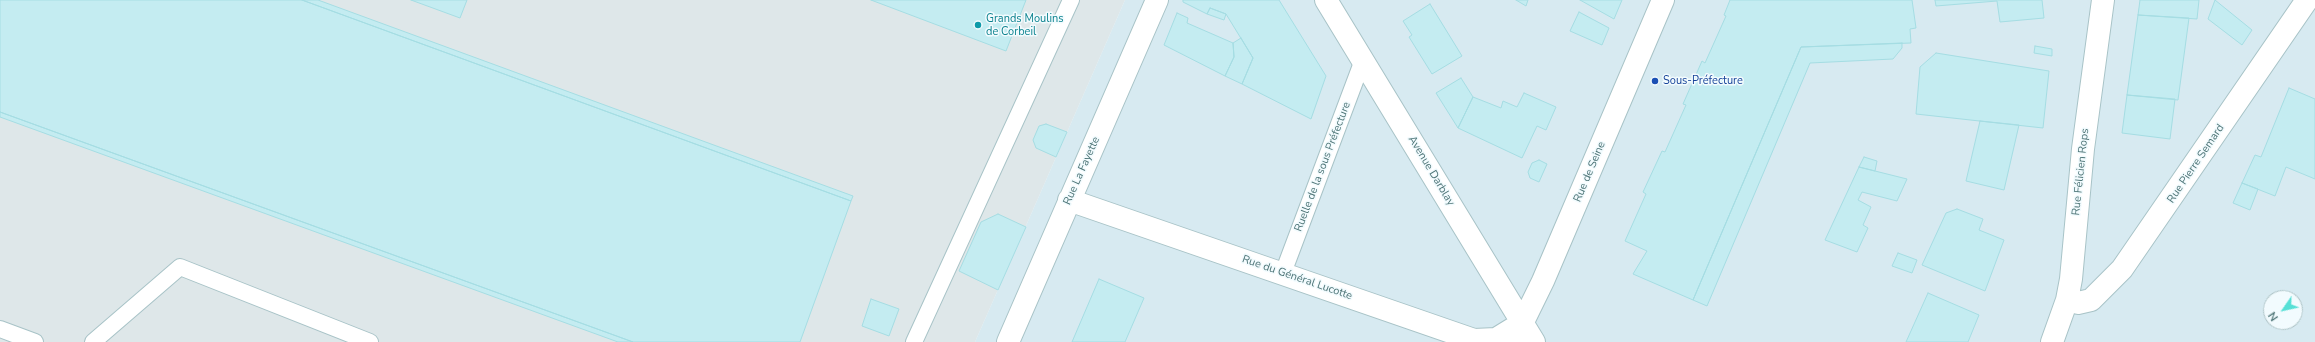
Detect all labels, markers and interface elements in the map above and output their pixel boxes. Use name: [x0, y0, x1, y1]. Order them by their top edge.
place label: Grands Moulins de Corbeil: [986, 12, 1064, 38]
marker: Grands Moulins de Corbeil: [973, 20, 983, 30]
place label: Sous-Préfecture: [1663, 74, 1743, 88]
marker: Sous-Préfecture: [1650, 76, 1660, 86]
street label: Ruelle de la sous Préfecture: [1292, 100, 1354, 234]
street label: Rue Pierre Semard: [2165, 122, 2227, 206]
street label: Rue Félicien Rops: [2070, 128, 2092, 216]
street label: Avenue Darblay: [1405, 134, 1457, 208]
street label: Rue La Fayette: [1061, 135, 1103, 207]
street label: Rue de Seine: [1571, 140, 1609, 204]
street label: Rue du Général Lucotte: [1240, 253, 1354, 303]
north arrow: [2263, 290, 2303, 330]
text: N: [2265, 309, 2282, 324]

